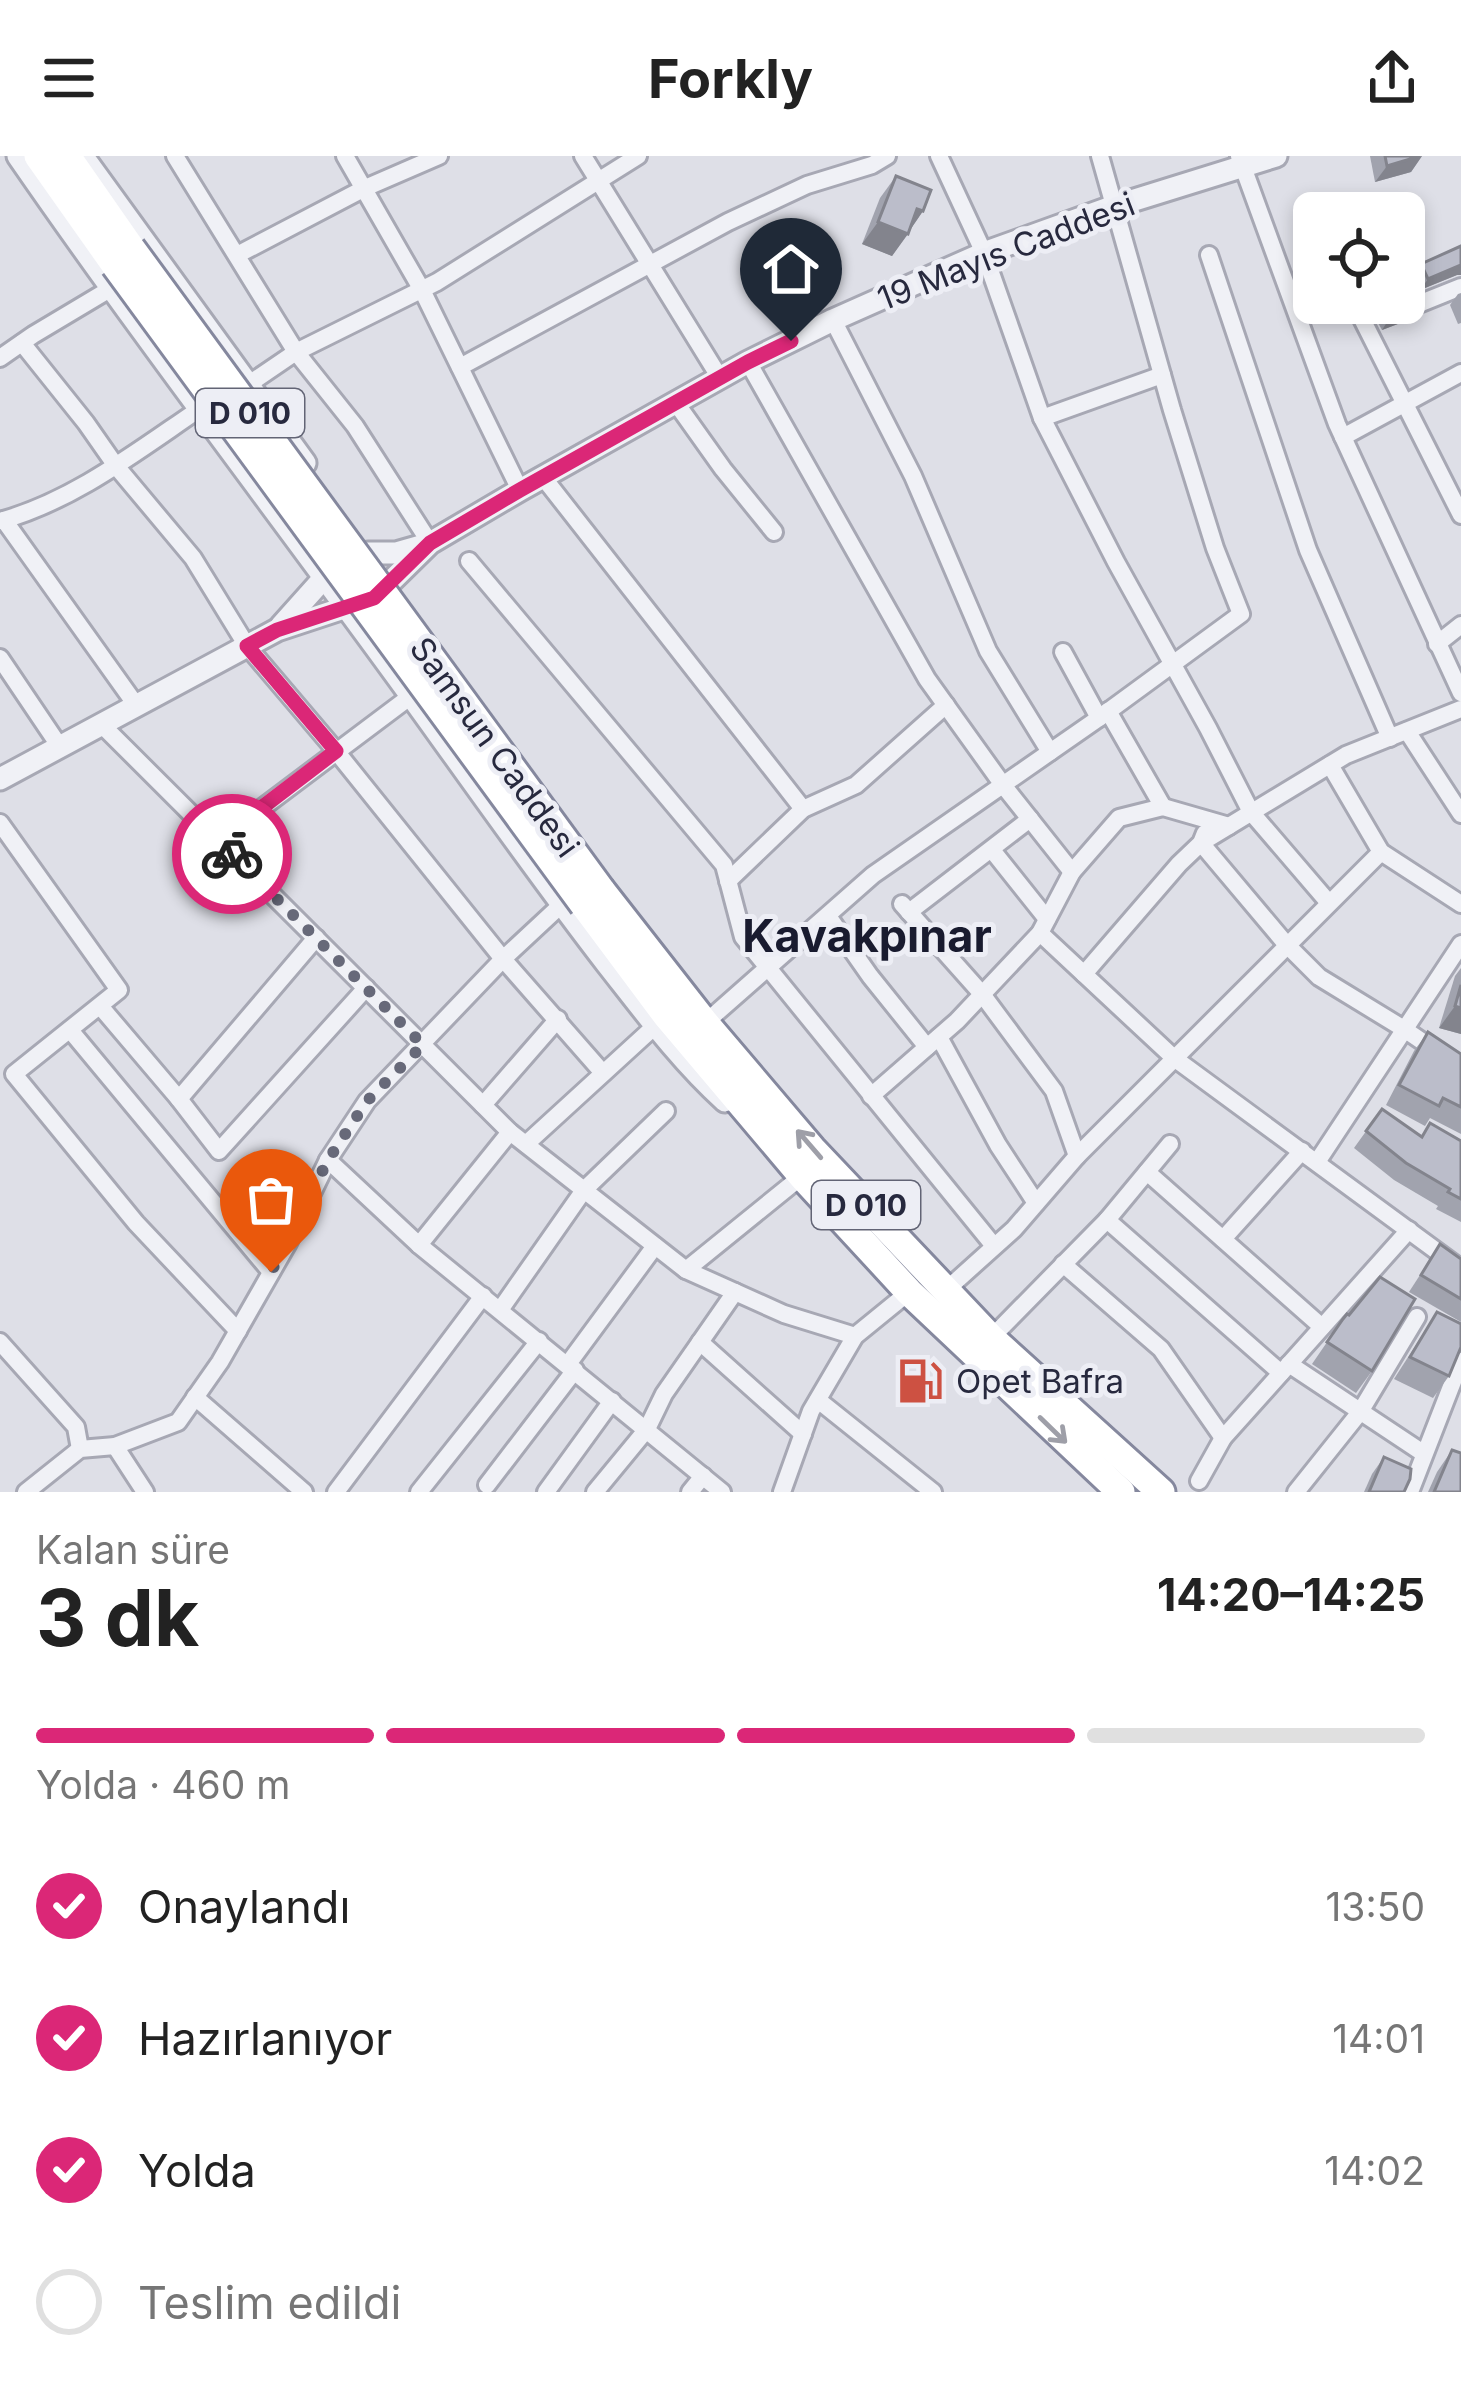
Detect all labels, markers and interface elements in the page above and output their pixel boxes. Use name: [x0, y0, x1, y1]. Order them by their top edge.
icon: menu: [36, 45, 102, 111]
icon: share: [1359, 45, 1425, 111]
text: Forkly: [648, 46, 813, 111]
street label: 19 Mayıs Caddesi: [872, 184, 1140, 318]
map controls: [1293, 192, 1425, 324]
button: locate: [1293, 192, 1425, 324]
pin: [740, 218, 842, 341]
icon: home: [758, 236, 824, 302]
road number: D 010: [196, 389, 304, 437]
street label: Samsun Caddesi: [402, 629, 588, 865]
courier: [172, 794, 292, 914]
icon: bike: [199, 821, 265, 887]
district label: Kavakpınar: [742, 908, 992, 963]
one-way arrow: [796, 1130, 823, 1160]
pin: [220, 1149, 322, 1272]
icon: bag: [238, 1167, 304, 1233]
road number: D 010: [812, 1181, 920, 1229]
fuel station icon: Opet Bafra: [895, 1356, 945, 1406]
place label: Opet Bafra: [956, 1361, 1124, 1401]
one-way arrow: [1038, 1415, 1067, 1443]
text: Kalan süre: [36, 1526, 230, 1573]
text: 14:20–14:25: [1157, 1567, 1425, 1622]
text: 3 dk: [36, 1570, 199, 1665]
text: Yolda · 460 m: [36, 1761, 290, 1808]
icon: check: [36, 1873, 102, 1939]
text: Onaylandı: [138, 1879, 350, 1934]
text: 13:50: [1326, 1883, 1425, 1930]
icon: check: [36, 2005, 102, 2071]
text: Hazırlanıyor: [138, 2011, 392, 2066]
text: 14:01: [1332, 2015, 1425, 2062]
icon: check: [36, 2137, 102, 2203]
text: Yolda: [138, 2143, 256, 2198]
text: 14:02: [1324, 2147, 1425, 2194]
text: Teslim edildi: [138, 2275, 401, 2330]

